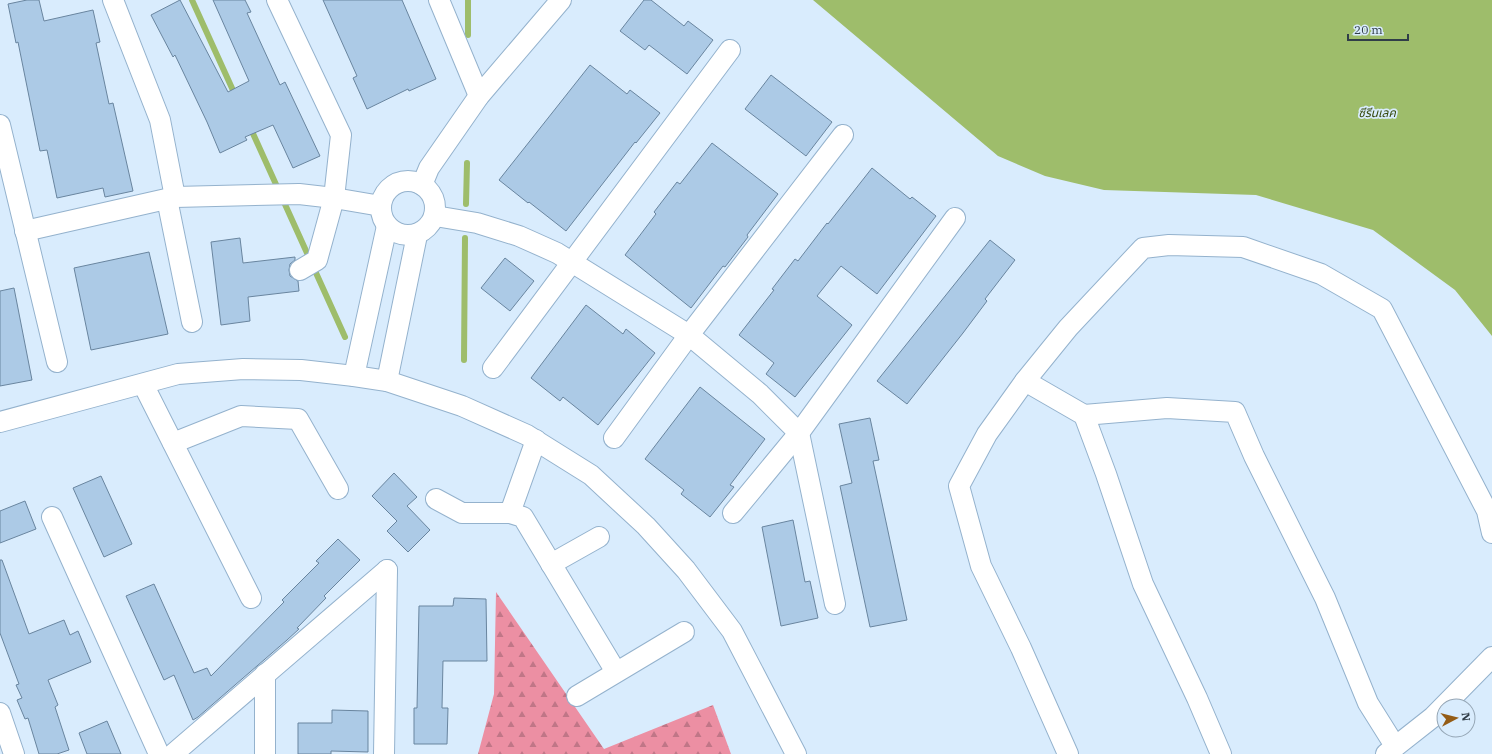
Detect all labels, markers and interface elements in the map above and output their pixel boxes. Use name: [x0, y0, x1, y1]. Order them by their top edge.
scale bar: [1348, 16, 1408, 42]
text: 20 m: [1354, 22, 1383, 37]
water label: ซีรีนเลค: [1358, 105, 1396, 120]
north arrow: [1436, 698, 1476, 738]
text: N: [1458, 712, 1473, 722]

